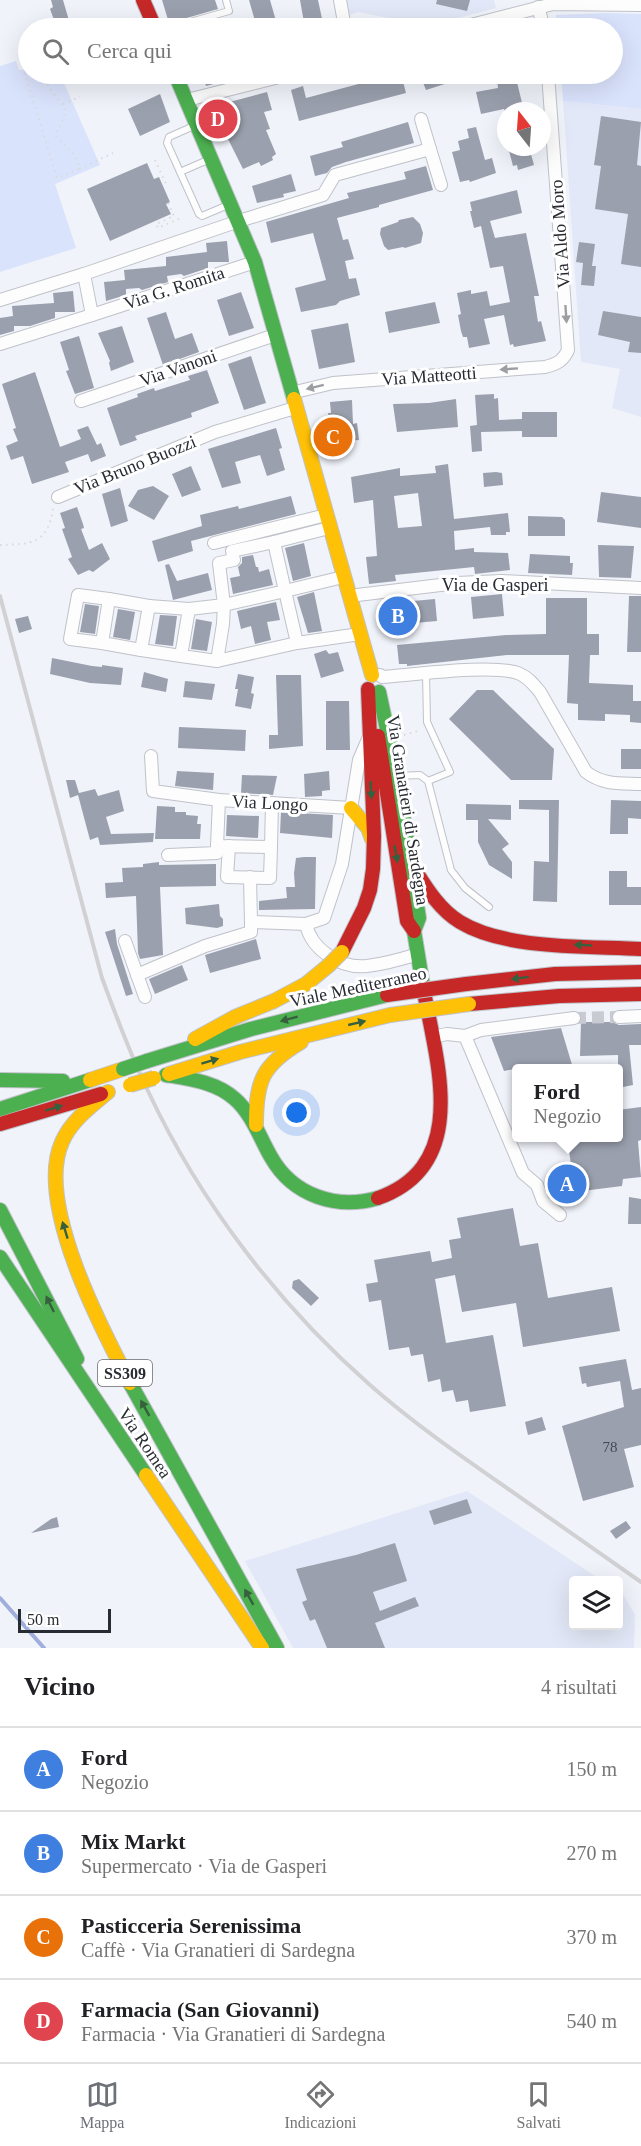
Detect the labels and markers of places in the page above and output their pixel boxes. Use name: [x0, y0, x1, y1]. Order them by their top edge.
pin: D: [198, 96, 238, 142]
pin: C: [314, 414, 352, 460]
pin: B: [378, 594, 418, 638]
pin: A: [548, 1162, 586, 1206]

